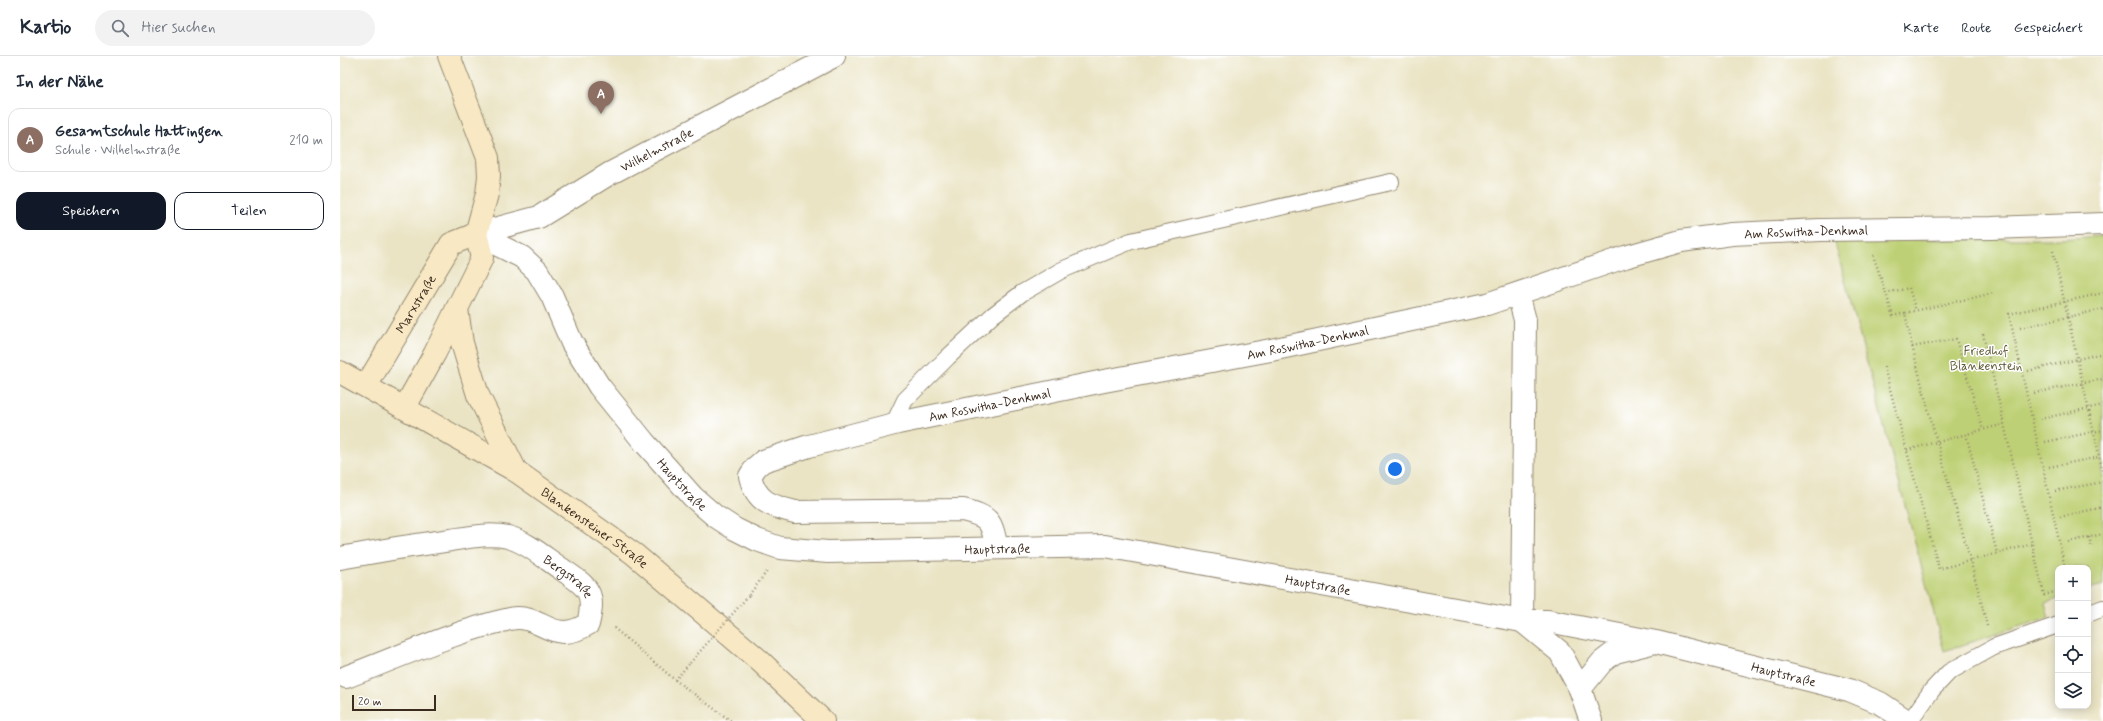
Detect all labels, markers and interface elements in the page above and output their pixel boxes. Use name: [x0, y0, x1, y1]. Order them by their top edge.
search box: [95, 10, 375, 46]
text: Kartio: [20, 15, 71, 40]
icon: search: [109, 17, 131, 39]
text: Hier suchen: [141, 18, 215, 38]
text: Karte: [1903, 19, 1939, 37]
text: Route: [1961, 19, 1992, 37]
text: Gespeichert: [2014, 19, 2083, 37]
text: In der Nähe: [16, 71, 104, 93]
pin: A: [588, 81, 614, 114]
text: Gesamtschule Hattingen: [55, 122, 223, 142]
street label: Wilhelmstraße: [618, 124, 697, 177]
text: A: [26, 132, 34, 149]
text: 210 m: [289, 132, 323, 149]
text: Schule · Wilhelmstraße: [55, 142, 181, 159]
button: Speichern: [16, 192, 166, 230]
button: Teilen: [174, 192, 324, 230]
street label: Am Roswitha-Denkmal: [1744, 222, 1868, 243]
street label: Marxstraße: [393, 272, 441, 337]
street label: Am Roswitha-Denkmal: [1245, 322, 1370, 364]
park label: Friedhof Blankenstein: [1950, 343, 2022, 375]
street label: Am Roswitha-Denkmal: [927, 385, 1052, 427]
street label: Hauptstraße: [653, 455, 710, 515]
your location: [1385, 459, 1405, 479]
street label: Blankensteiner Straße: [537, 484, 652, 573]
street label: Hauptstraße: [964, 541, 1031, 559]
street label: Bergstraße: [539, 552, 597, 601]
map controls: [2055, 565, 2091, 709]
button: +: [2055, 565, 2091, 601]
street label: Hauptstraße: [1284, 572, 1352, 600]
button: −: [2055, 601, 2091, 637]
button: locate: [2055, 637, 2091, 673]
street label: Hauptstraße: [1749, 659, 1818, 691]
button: layers: [2055, 673, 2091, 709]
scale bar: [352, 693, 436, 712]
text: 20 m: [358, 695, 381, 709]

